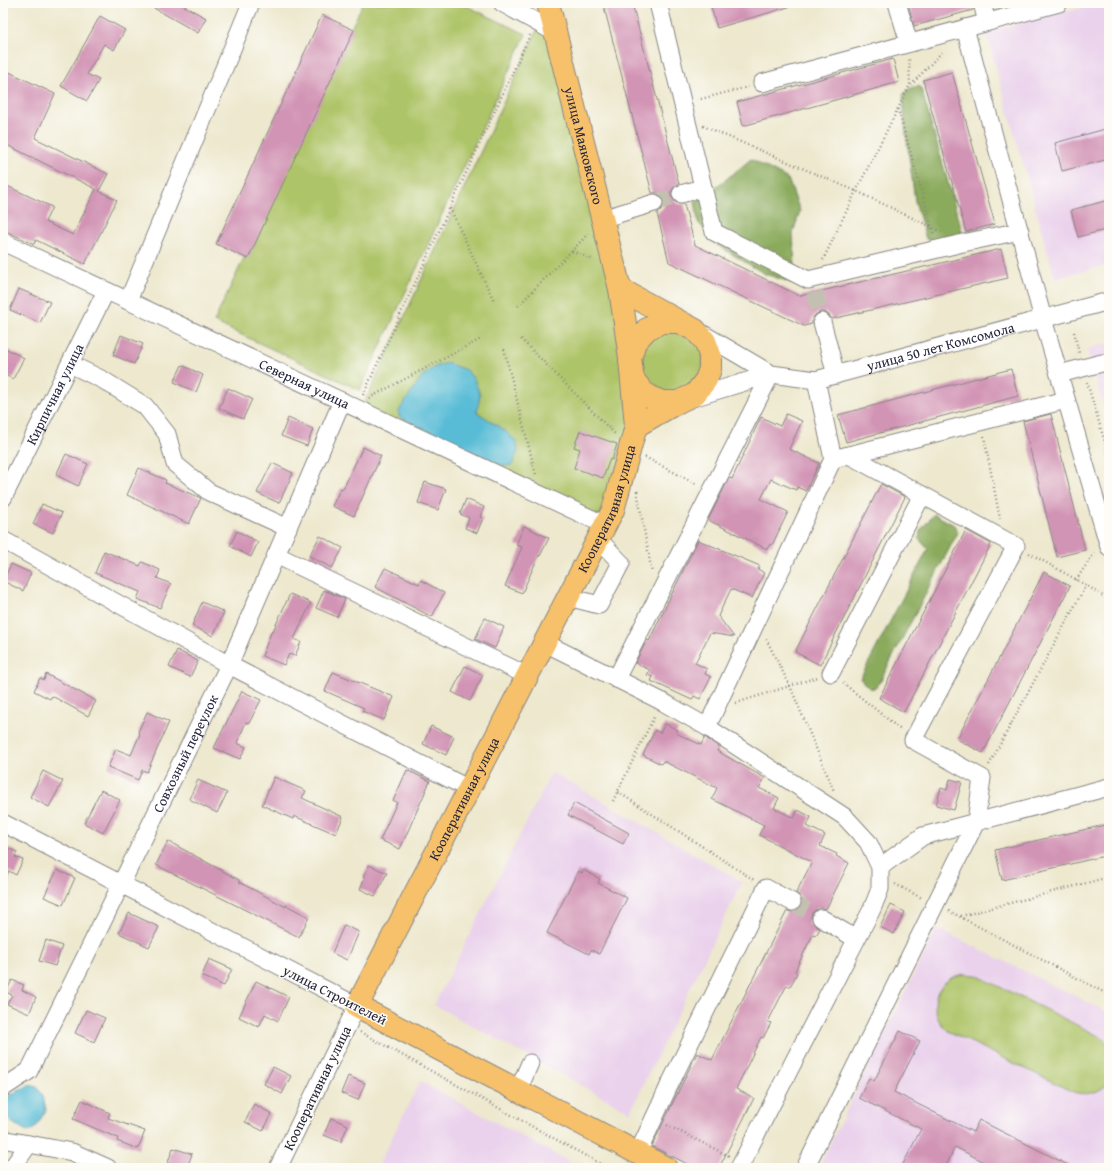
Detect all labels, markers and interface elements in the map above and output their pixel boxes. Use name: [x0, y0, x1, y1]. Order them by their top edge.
street label: улица Маяковского: [559, 84, 608, 207]
street label: улица 50 лет Комсомола: [863, 317, 1017, 376]
street label: Кирпичная улица: [21, 340, 89, 448]
street label: Северная улица: [256, 354, 353, 414]
street label: Кооперативная улица: [572, 442, 640, 576]
street label: Совхозный переулок: [148, 690, 223, 816]
street label: Кооперативная улица: [424, 733, 504, 864]
street label: улица Строителей: [279, 960, 390, 1030]
street label: Кооперативная улица: [278, 1022, 356, 1154]

